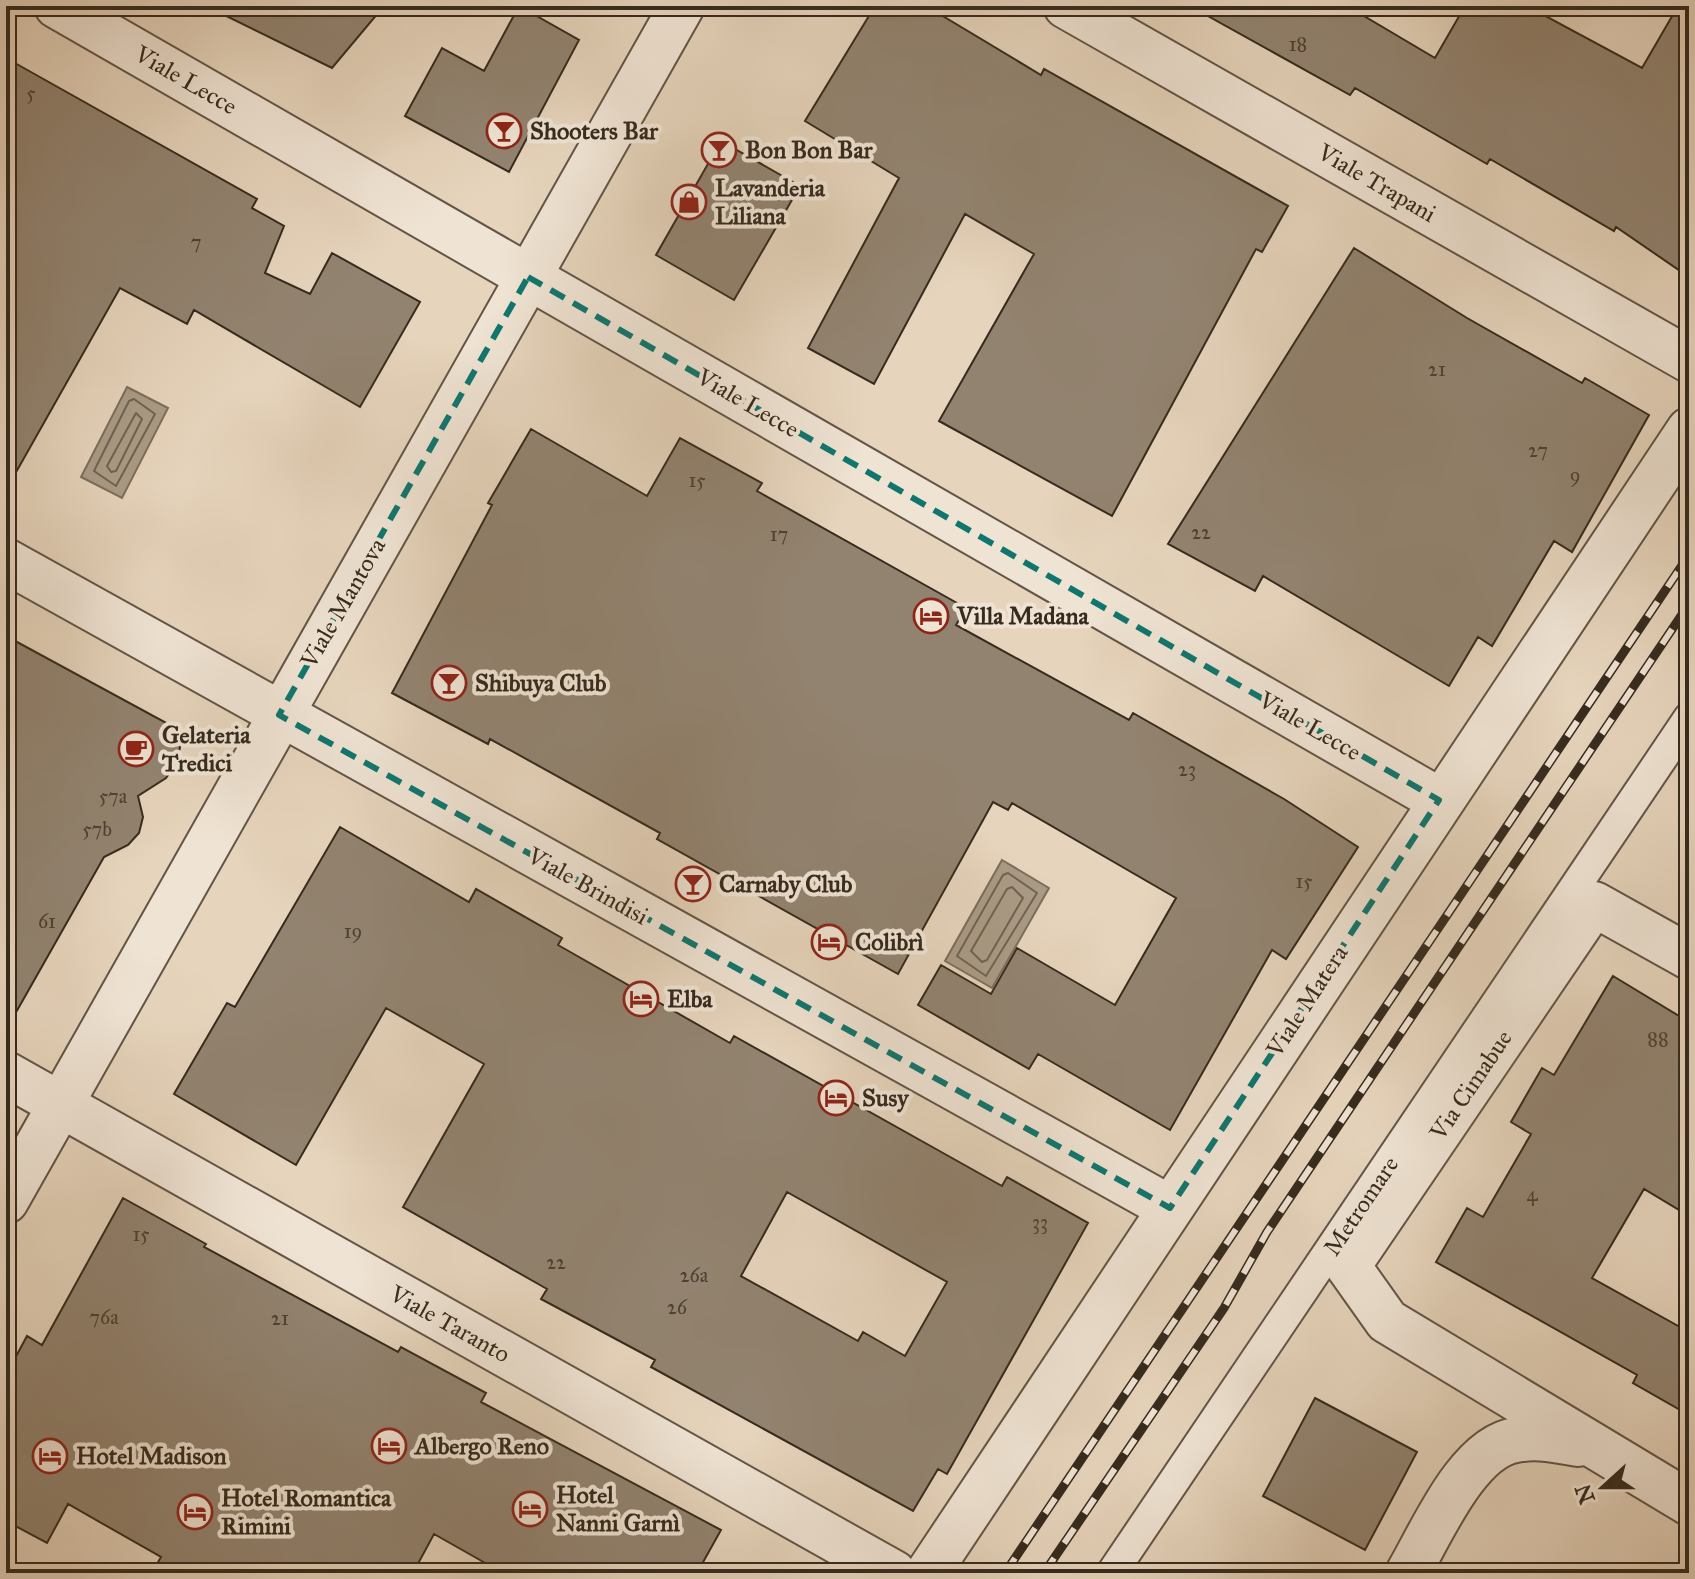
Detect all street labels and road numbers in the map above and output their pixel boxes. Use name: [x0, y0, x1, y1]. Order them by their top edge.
street label: Viale Lecce: [129, 38, 242, 121]
street label: Viale Trapani: [1312, 137, 1442, 229]
street label: Viale Lecce: [691, 361, 804, 444]
street label: Viale Mantova: [293, 532, 393, 674]
street label: Viale Lecce: [1253, 684, 1366, 767]
street label: Viale Brindisi: [522, 840, 654, 932]
street label: Viale Matera: [1259, 939, 1355, 1063]
street label: Via Cimabue: [1423, 1024, 1519, 1147]
street label: Metromare: [1317, 1151, 1405, 1261]
street label: Viale Taranto: [384, 1278, 515, 1369]

